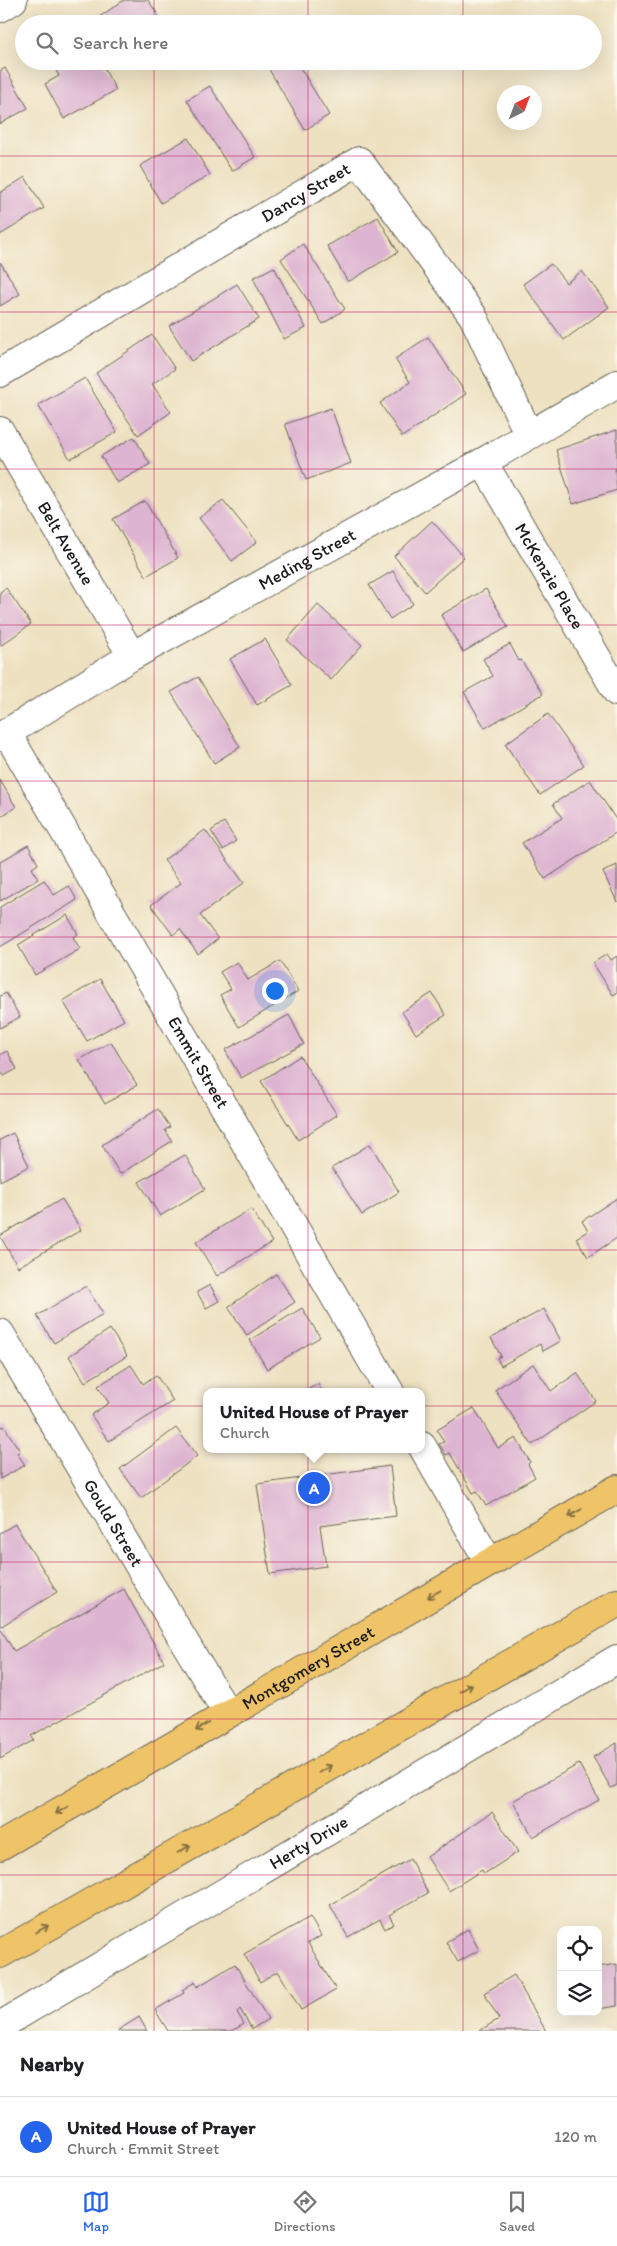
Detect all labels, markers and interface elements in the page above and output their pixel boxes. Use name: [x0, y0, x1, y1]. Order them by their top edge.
search box: [15, 15, 602, 70]
icon: search: [33, 29, 61, 57]
text: Search here: [73, 31, 168, 54]
north arrow: [497, 85, 542, 130]
street label: Dancy Street: [257, 158, 354, 227]
street label: Belt Avenue: [33, 497, 99, 589]
street label: McKenzie Place: [510, 519, 589, 633]
street label: Meding Street: [255, 523, 360, 595]
your location: [262, 978, 288, 1004]
street label: Emmit Street: [163, 1012, 234, 1113]
popup: [203, 1388, 425, 1453]
text: United House of Prayer: [220, 1400, 408, 1423]
text: Church: [220, 1423, 270, 1442]
pin: A: [298, 1469, 330, 1507]
street label: Gould Street: [79, 1475, 148, 1571]
one-way arrow: [568, 1509, 582, 1519]
one-way arrow: [427, 1590, 441, 1600]
street label: Montgomery Street: [238, 1621, 379, 1715]
one-way arrow: [459, 1683, 473, 1693]
one-way arrow: [195, 1723, 209, 1733]
one-way arrow: [317, 1763, 332, 1773]
one-way arrow: [55, 1805, 69, 1815]
street label: Herty Drive: [265, 1811, 352, 1874]
one-way arrow: [176, 1844, 191, 1854]
one-way arrow: [35, 1924, 49, 1934]
map controls: [557, 1926, 602, 2016]
button: locate: [557, 1926, 602, 1971]
button: layers: [557, 1971, 602, 2016]
text: Nearby: [20, 2051, 84, 2076]
text: United House of Prayer: [67, 2116, 255, 2139]
text: A: [31, 2127, 41, 2146]
text: 120 m: [554, 2127, 597, 2146]
text: Church · Emmit Street: [67, 2139, 219, 2158]
tab: Map: [82, 2188, 110, 2235]
tab: Directions: [274, 2188, 335, 2235]
tab: Saved: [499, 2188, 535, 2235]

